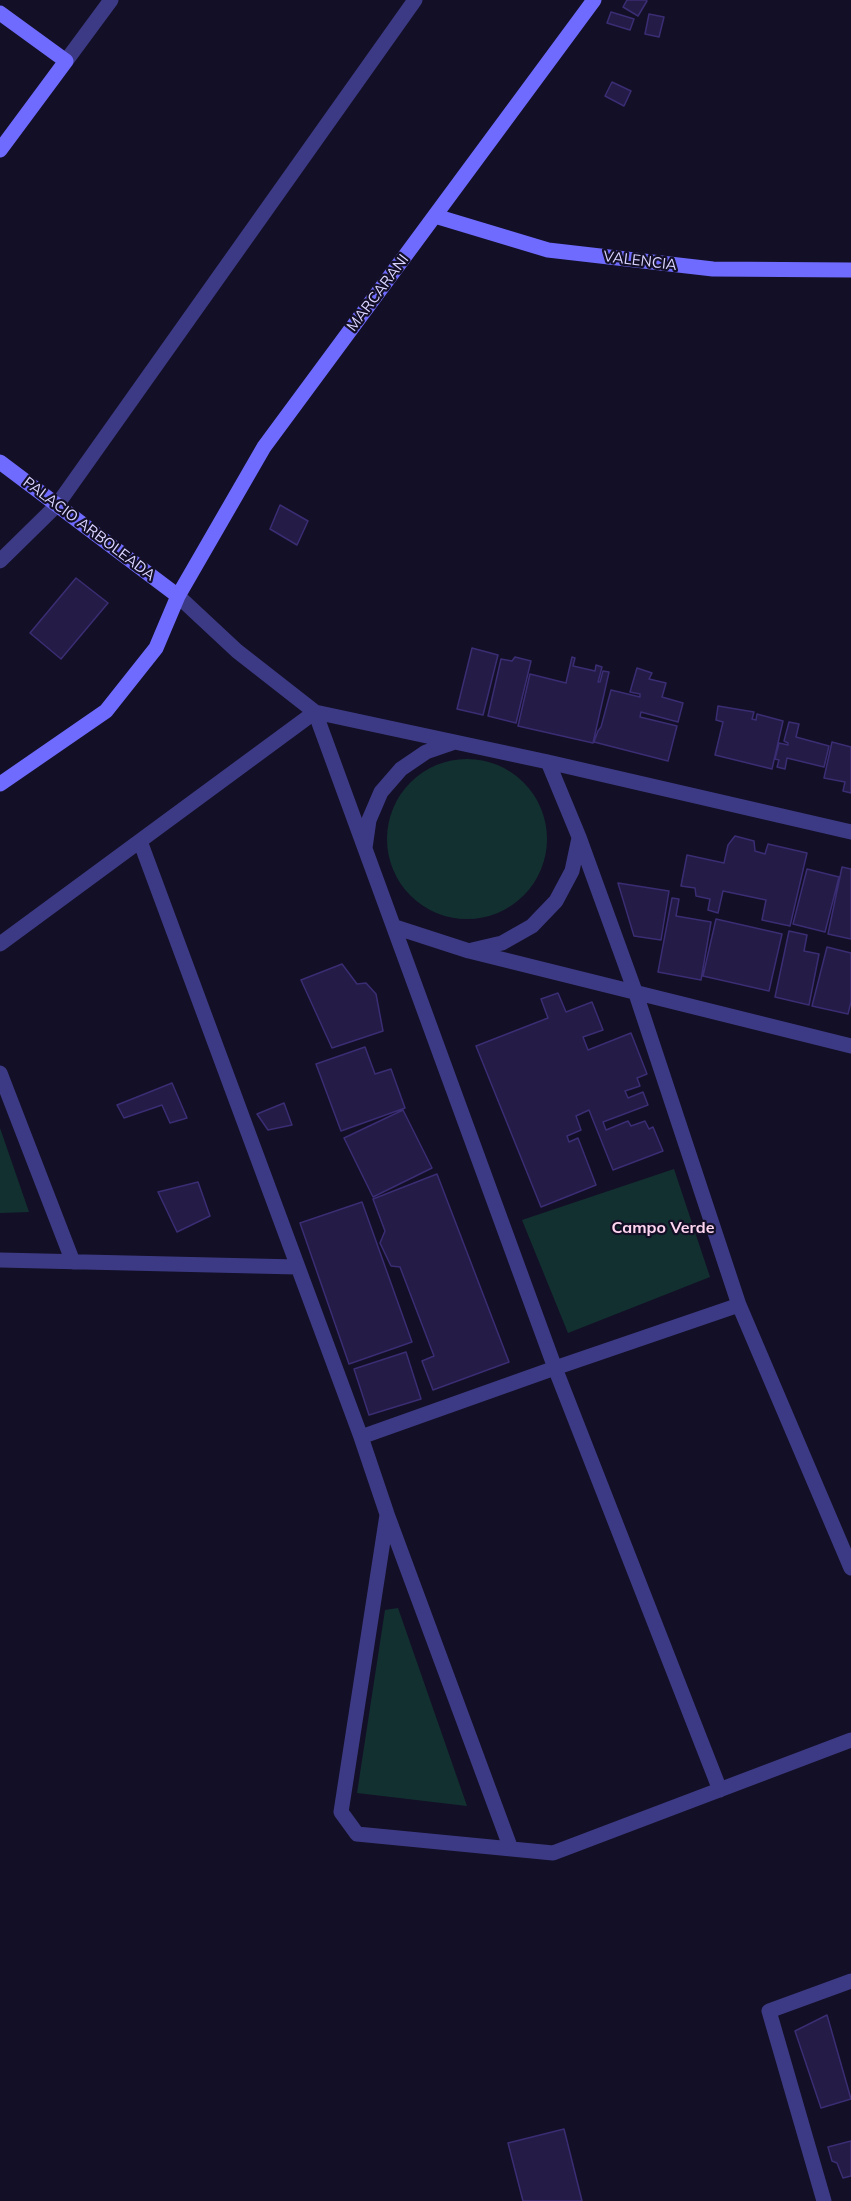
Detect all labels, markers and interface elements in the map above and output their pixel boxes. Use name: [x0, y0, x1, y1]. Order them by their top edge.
street label: VALENCIA: [602, 248, 678, 274]
street label: MARCARANI: [343, 251, 413, 335]
street label: PALACIO ARBOLEADA: [19, 473, 159, 585]
district label: Campo Verde: [612, 1218, 714, 1238]

